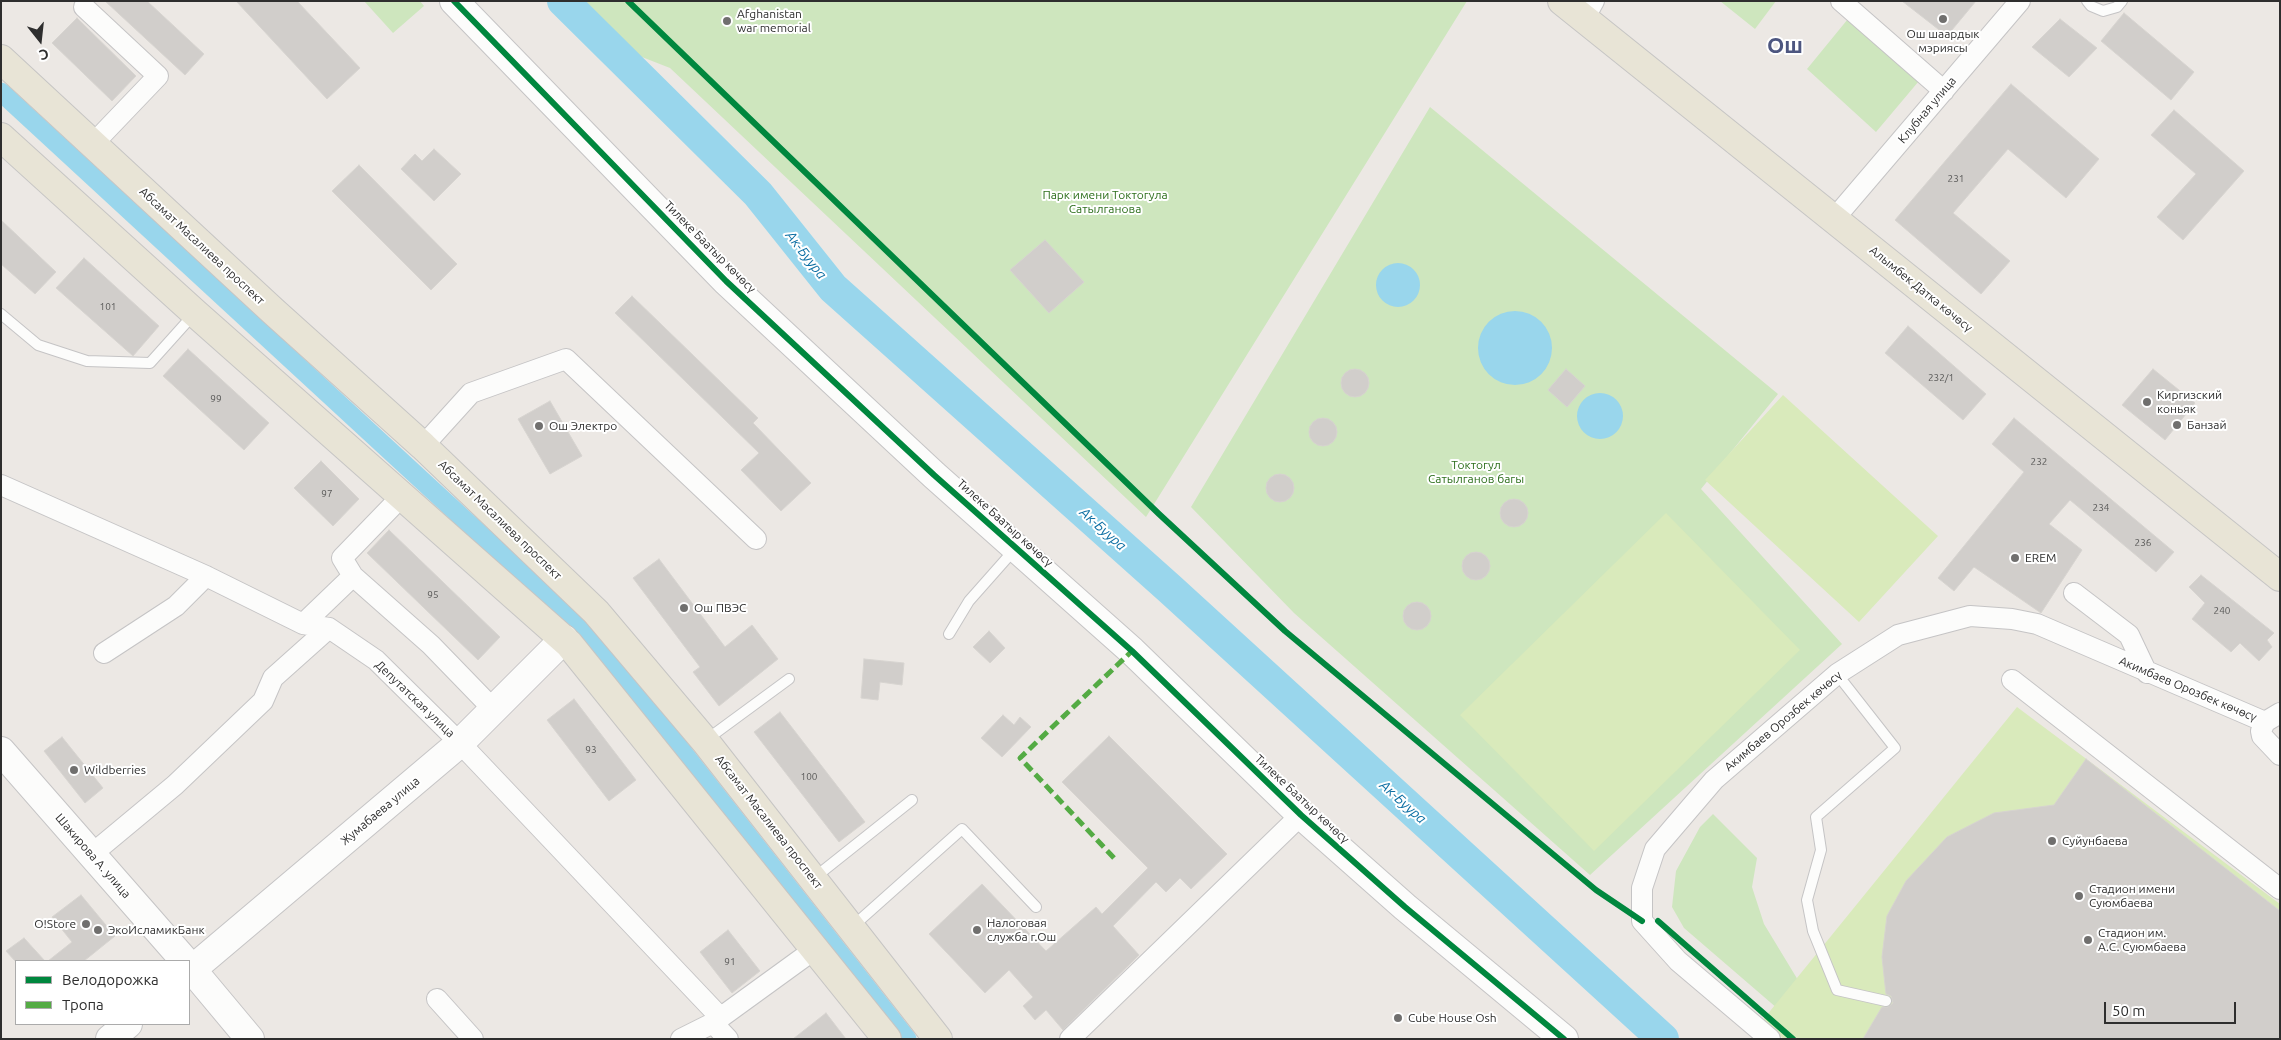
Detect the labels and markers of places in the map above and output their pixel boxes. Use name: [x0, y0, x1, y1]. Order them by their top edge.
place label: Afghanistan war memorial: [737, 7, 811, 35]
marker: Ош шаардык мэриясы: [1937, 13, 1949, 25]
marker: Afghanistan war memorial: [721, 15, 733, 27]
place label: Ош шаардык мэриясы: [1906, 27, 1980, 55]
place label: Киргизский коньяк: [2157, 388, 2222, 416]
marker: Киргизский коньяк: [2141, 396, 2153, 408]
place label: Банзай: [2187, 418, 2227, 432]
place label: Ош Электро: [549, 419, 617, 433]
marker: Банзай: [2171, 419, 2183, 431]
marker: Ош Электро: [533, 420, 545, 432]
place label: EREM: [2025, 551, 2056, 565]
marker: EREM: [2009, 552, 2021, 564]
place label: Ош ПВЭС: [694, 601, 746, 615]
marker: Ош ПВЭС: [678, 602, 690, 614]
place label: Wildberries: [84, 763, 146, 777]
marker: Wildberries: [68, 764, 80, 776]
place label: Суйунбаева: [2062, 834, 2128, 848]
marker: Суйунбаева: [2046, 835, 2058, 847]
place label: Стадион имени Суюмбаева: [2089, 882, 2175, 910]
marker: Стадион имени Суюмбаева: [2073, 890, 2085, 902]
place label: Налоговая служба г.Ош: [987, 916, 1056, 944]
place label: O!Store: [34, 917, 76, 931]
marker: O!Store: [80, 918, 92, 930]
place label: ЭкоИсламикБанк: [108, 923, 205, 937]
marker: ЭкоИсламикБанк: [92, 924, 104, 936]
marker: Налоговая служба г.Ош: [971, 924, 983, 936]
place label: Стадион им. А.С. Суюмбаева: [2098, 926, 2186, 954]
marker: Стадион им. А.С. Суюмбаева: [2082, 934, 2094, 946]
place label: Cube House Osh: [1408, 1011, 1497, 1025]
marker: Cube House Osh: [1392, 1012, 1404, 1024]

